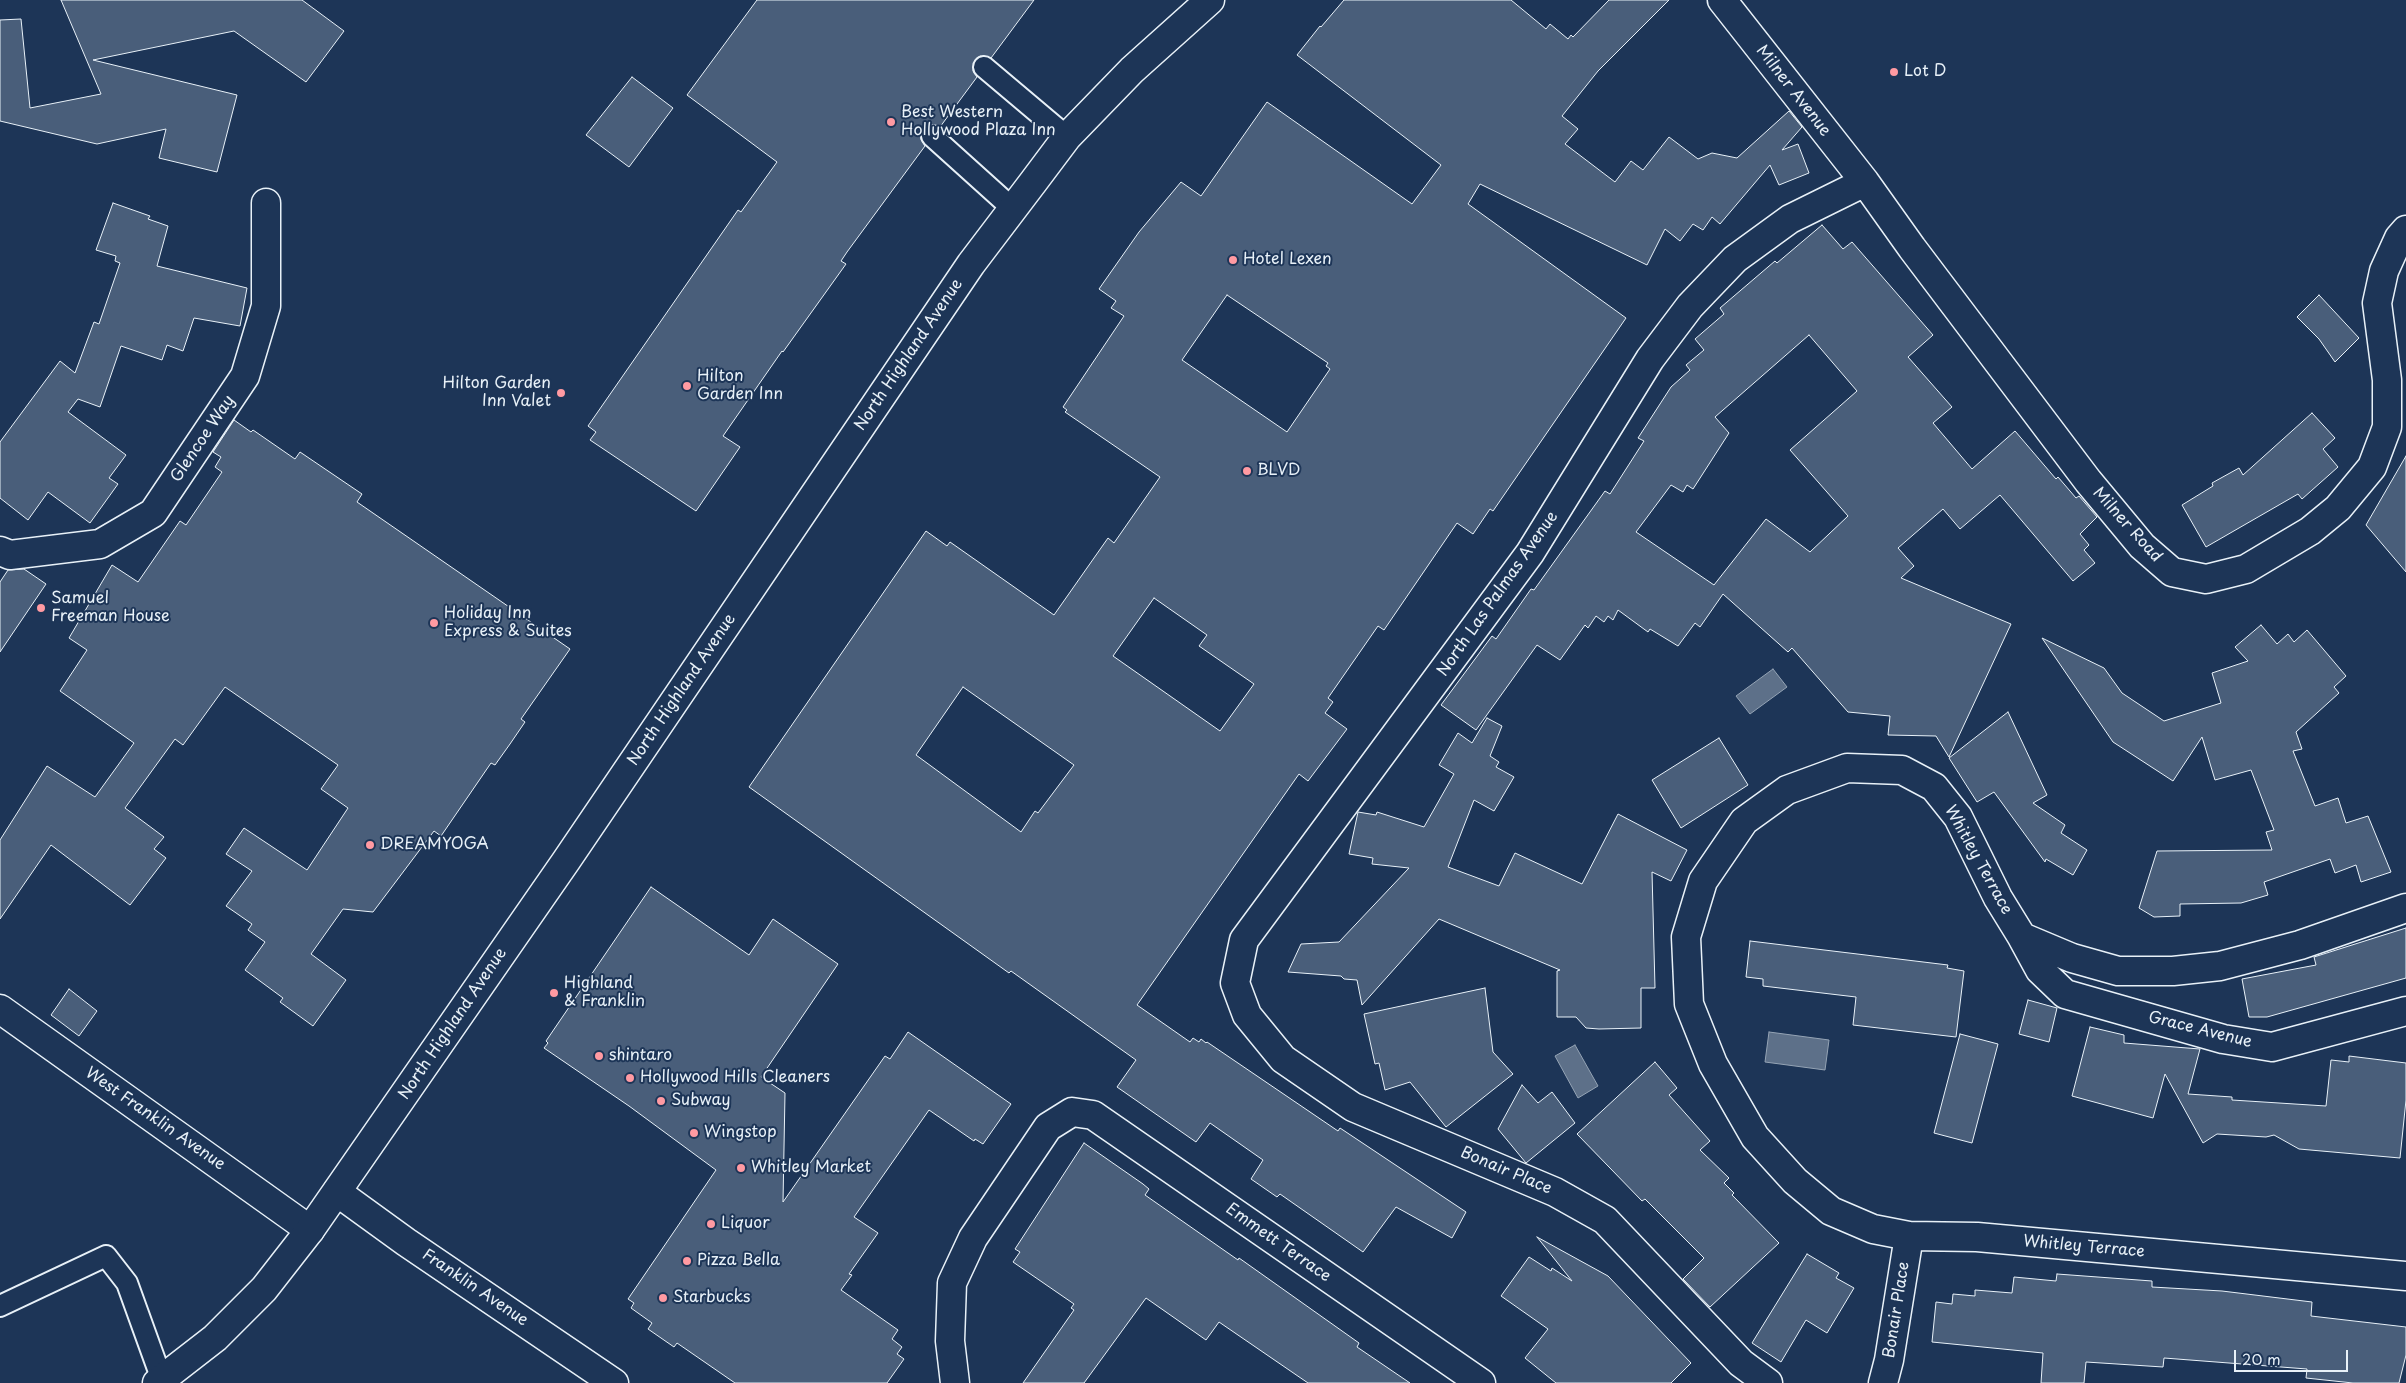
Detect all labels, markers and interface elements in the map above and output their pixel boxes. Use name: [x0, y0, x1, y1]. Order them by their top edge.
street label: Milner Avenue: [1752, 42, 1834, 140]
place label: Lot D: [1904, 62, 1947, 82]
marker: Lot D: [1888, 66, 1900, 78]
place label: Best Western Hollywood Plaza Inn: [901, 103, 1056, 141]
marker: Best Western Hollywood Plaza Inn: [885, 116, 897, 128]
place label: Hotel Lexen: [1243, 250, 1332, 270]
marker: Hotel Lexen: [1227, 254, 1239, 266]
street label: North Highland Avenue: [851, 275, 967, 435]
place label: Hilton Garden Inn: [697, 367, 783, 405]
place label: Hilton Garden Inn Valet: [443, 374, 551, 412]
marker: Hilton Garden Inn: [681, 380, 693, 392]
marker: Hilton Garden Inn Valet: [555, 387, 567, 399]
street label: Glencoe Way: [167, 392, 239, 486]
place label: BLVD: [1257, 461, 1301, 481]
marker: BLVD: [1241, 465, 1253, 477]
street label: Milner Road: [2088, 484, 2166, 566]
street label: North Las Palmas Avenue: [1434, 508, 1562, 680]
place label: Samuel Freeman House: [51, 589, 170, 627]
marker: Samuel Freeman House: [35, 602, 47, 614]
place label: Holiday Inn Express & Suites: [444, 604, 572, 642]
street label: North Highland Avenue: [624, 610, 740, 770]
marker: Holiday Inn Express & Suites: [428, 617, 440, 629]
street label: Whitley Terrace: [1940, 802, 2016, 918]
place label: DREAMYOGA: [380, 835, 489, 855]
marker: DREAMYOGA: [364, 839, 376, 851]
street label: North Highland Avenue: [395, 944, 511, 1104]
place label: Highland & Franklin: [564, 974, 645, 1012]
marker: Highland & Franklin: [548, 987, 560, 999]
street label: Grace Avenue: [2146, 1008, 2254, 1052]
place label: shintaro: [609, 1046, 672, 1066]
marker: shintaro: [593, 1050, 605, 1062]
street label: West Franklin Avenue: [81, 1063, 229, 1175]
place label: Hollywood Hills Cleaners: [640, 1068, 830, 1088]
marker: Hollywood Hills Cleaners: [624, 1072, 636, 1084]
place label: Subway: [671, 1091, 730, 1111]
marker: Subway: [655, 1095, 667, 1107]
place label: Wingstop: [704, 1123, 777, 1143]
marker: Wingstop: [688, 1127, 700, 1139]
street label: Bonair Place: [1457, 1143, 1555, 1199]
place label: Whitley Market: [751, 1158, 871, 1178]
marker: Whitley Market: [735, 1162, 747, 1174]
street label: Emmett Terrace: [1222, 1200, 1334, 1286]
place label: Liquor: [721, 1214, 770, 1234]
marker: Liquor: [705, 1218, 717, 1230]
street label: Whitley Terrace: [2023, 1232, 2145, 1262]
street label: Franklin Avenue: [418, 1245, 532, 1331]
place label: Pizza Bella: [697, 1251, 780, 1271]
marker: Pizza Bella: [681, 1255, 693, 1267]
street label: Bonair Place: [1880, 1260, 1914, 1360]
place label: Starbucks: [673, 1288, 750, 1308]
marker: Starbucks: [657, 1292, 669, 1304]
scale bar: [2236, 1340, 2350, 1372]
text: 20 m: [2242, 1347, 2281, 1370]

